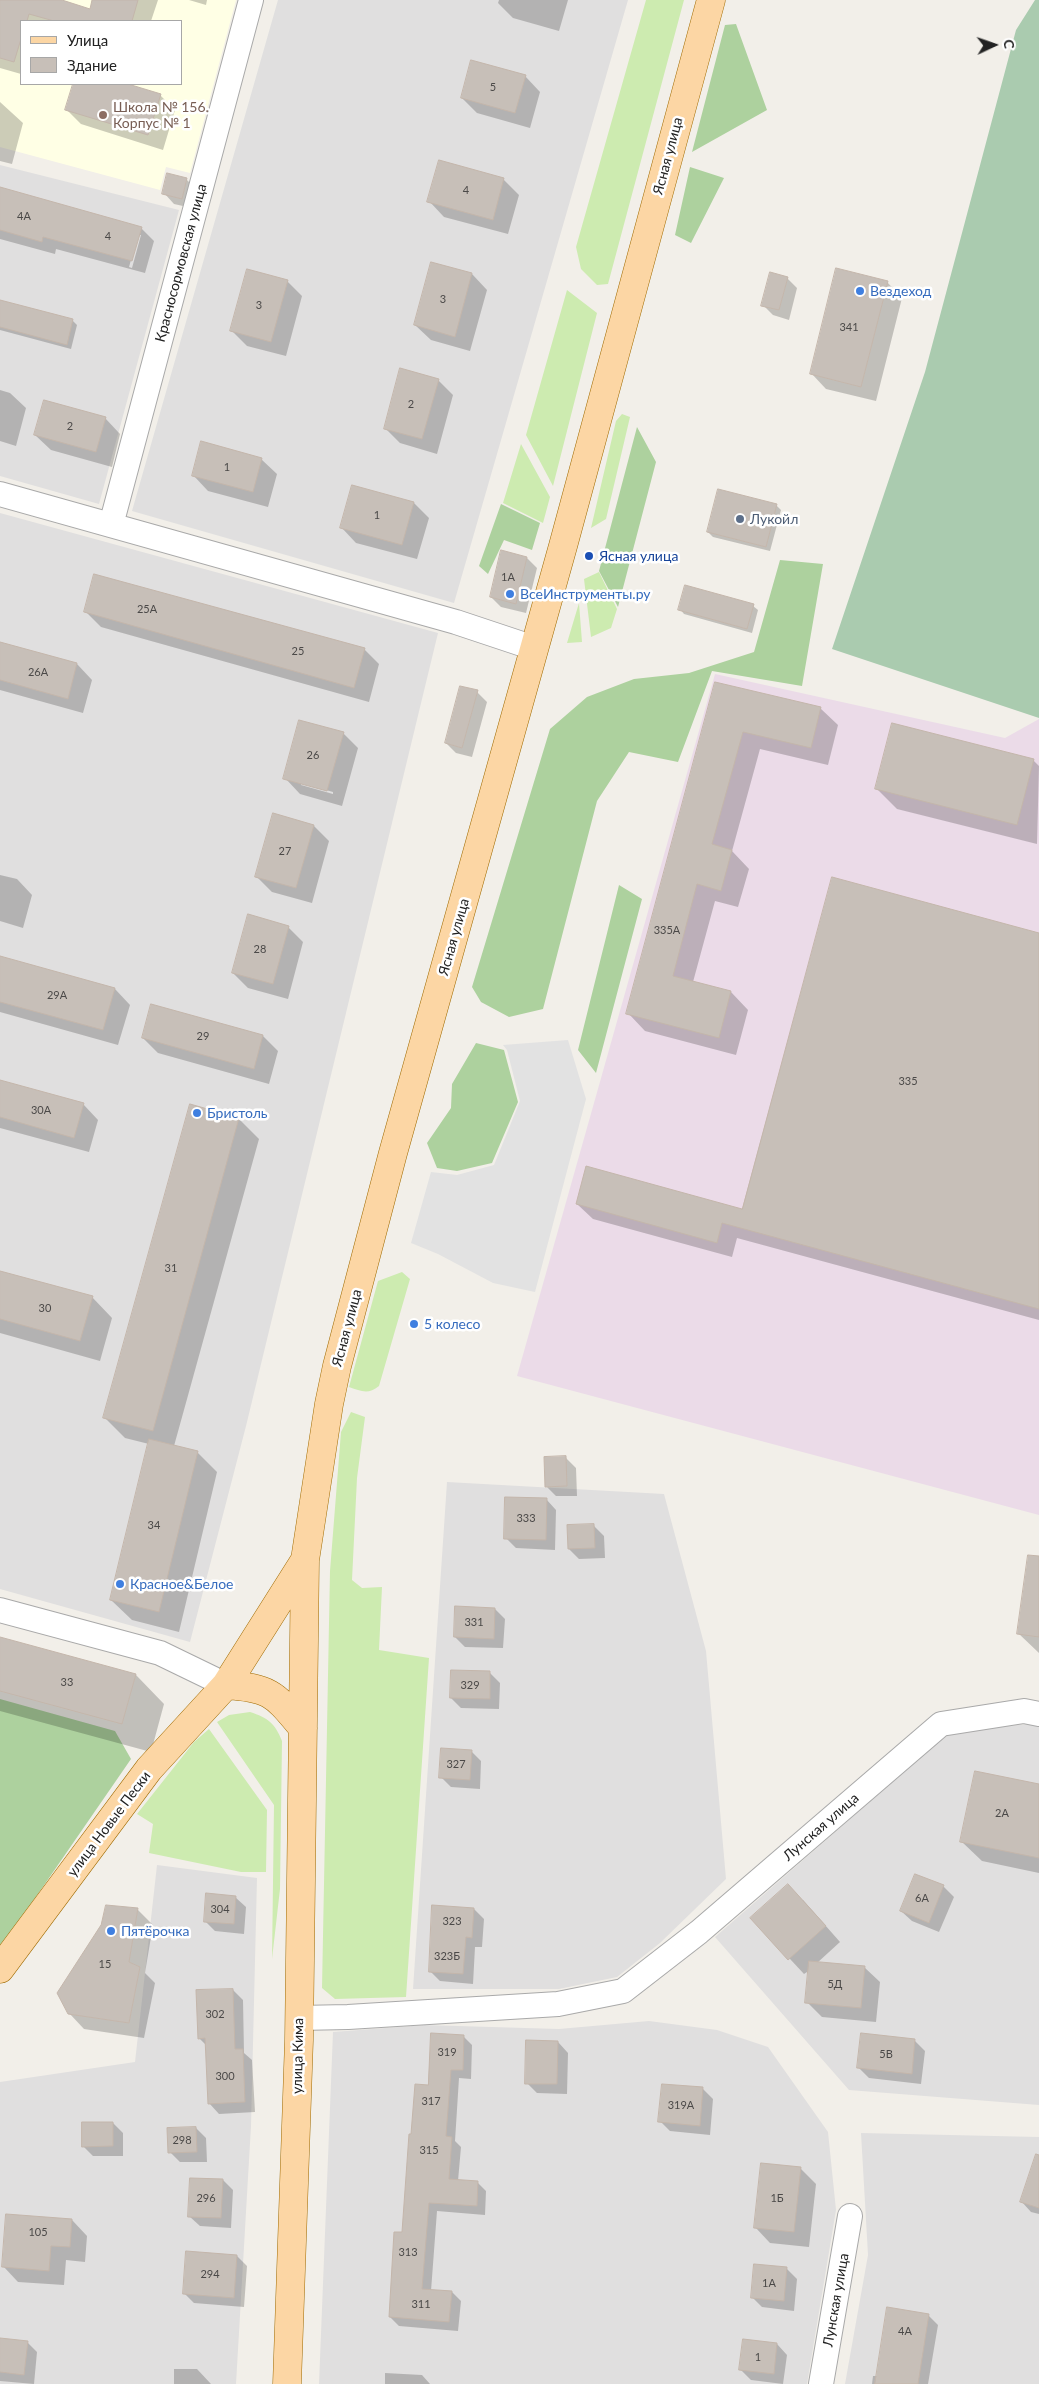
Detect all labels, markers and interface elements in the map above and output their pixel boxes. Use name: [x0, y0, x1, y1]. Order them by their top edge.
legend: [20, 20, 182, 85]
north arrow: [969, 20, 1019, 70]
text: Улица: [67, 31, 108, 49]
text: С: [1001, 39, 1018, 49]
text: Здание: [67, 56, 117, 74]
house number: 5: [490, 80, 496, 94]
place label: Школа № 156. Корпус № 1: [113, 99, 209, 132]
marker: Школа № 156. Корпус № 1: [97, 109, 109, 121]
street label: Ясная улица: [650, 116, 686, 196]
street label: Красносормовская улица: [152, 182, 210, 344]
house number: 4: [463, 183, 469, 197]
house number: 4А: [17, 209, 31, 223]
house number: 4: [105, 229, 111, 243]
place label: Вездеход: [870, 283, 931, 299]
marker: Вездеход: [854, 285, 866, 297]
house number: 3: [440, 292, 446, 306]
house number: 3: [256, 298, 262, 312]
house number: 341: [839, 320, 859, 334]
house number: 2: [408, 397, 414, 411]
house number: 2: [67, 419, 73, 433]
house number: 1: [224, 460, 230, 474]
house number: 1: [374, 508, 380, 522]
place label: Лукойл: [750, 511, 798, 527]
marker: Лукойл: [734, 513, 746, 525]
place label: Ясная улица: [599, 548, 678, 564]
marker: Ясная улица: [583, 550, 595, 562]
house number: 1А: [501, 570, 515, 584]
place label: ВсеИнструменты.ру: [520, 586, 650, 602]
marker: ВсеИнструменты.ру: [504, 588, 516, 600]
house number: 25А: [137, 602, 157, 616]
house number: 25: [292, 644, 304, 658]
house number: 26А: [28, 665, 48, 679]
house number: 26: [307, 748, 319, 762]
house number: 27: [279, 844, 291, 858]
street label: Ясная улица: [435, 897, 473, 977]
house number: 335А: [654, 923, 680, 937]
house number: 28: [254, 942, 266, 956]
house number: 29А: [47, 988, 67, 1002]
house number: 29: [197, 1029, 209, 1043]
house number: 335: [898, 1074, 918, 1088]
house number: 30А: [31, 1103, 51, 1117]
place label: Бристоль: [207, 1105, 268, 1121]
marker: Бристоль: [191, 1107, 203, 1119]
house number: 31: [165, 1261, 177, 1275]
street label: Ясная улица: [329, 1288, 365, 1368]
house number: 30: [39, 1301, 51, 1315]
place label: 5 колесо: [424, 1316, 480, 1332]
marker: 5 колесо: [408, 1318, 420, 1330]
house number: 333: [516, 1511, 536, 1525]
house number: 34: [148, 1518, 160, 1532]
place label: Красное&Белое: [130, 1576, 234, 1592]
marker: Красное&Белое: [114, 1578, 126, 1590]
house number: 331: [464, 1615, 484, 1629]
house number: 33: [61, 1675, 73, 1689]
house number: 329: [460, 1678, 480, 1692]
house number: 327: [446, 1757, 466, 1771]
street label: улица Новые Пески: [64, 1768, 154, 1880]
street label: Лунская улица: [780, 1790, 862, 1864]
house number: 2А: [995, 1806, 1009, 1820]
house number: 6А: [915, 1891, 929, 1905]
house number: 304: [210, 1902, 230, 1916]
house number: 323: [442, 1914, 462, 1928]
place label: Пятёрочка: [121, 1923, 189, 1939]
marker: Пятёрочка: [105, 1925, 117, 1937]
house number: 323Б: [434, 1949, 460, 1963]
house number: 15: [99, 1957, 111, 1971]
house number: 5Д: [827, 1977, 843, 1991]
house number: 302: [205, 2007, 225, 2021]
street label: улица Кима: [289, 2018, 307, 2094]
house number: 319: [437, 2045, 457, 2059]
house number: 5В: [879, 2047, 893, 2061]
house number: 300: [215, 2069, 235, 2083]
house number: 317: [421, 2094, 441, 2108]
house number: 319А: [668, 2098, 694, 2112]
house number: 298: [172, 2133, 192, 2147]
house number: 315: [419, 2143, 439, 2157]
house number: 296: [196, 2191, 216, 2205]
house number: 1Б: [770, 2191, 784, 2205]
house number: 105: [28, 2225, 48, 2239]
house number: 313: [398, 2245, 418, 2259]
street label: Лунская улица: [820, 2252, 852, 2348]
house number: 294: [200, 2267, 220, 2281]
house number: 1А: [762, 2276, 776, 2290]
house number: 311: [411, 2297, 431, 2311]
house number: 4А: [898, 2324, 912, 2338]
house number: 1: [755, 2350, 761, 2364]

